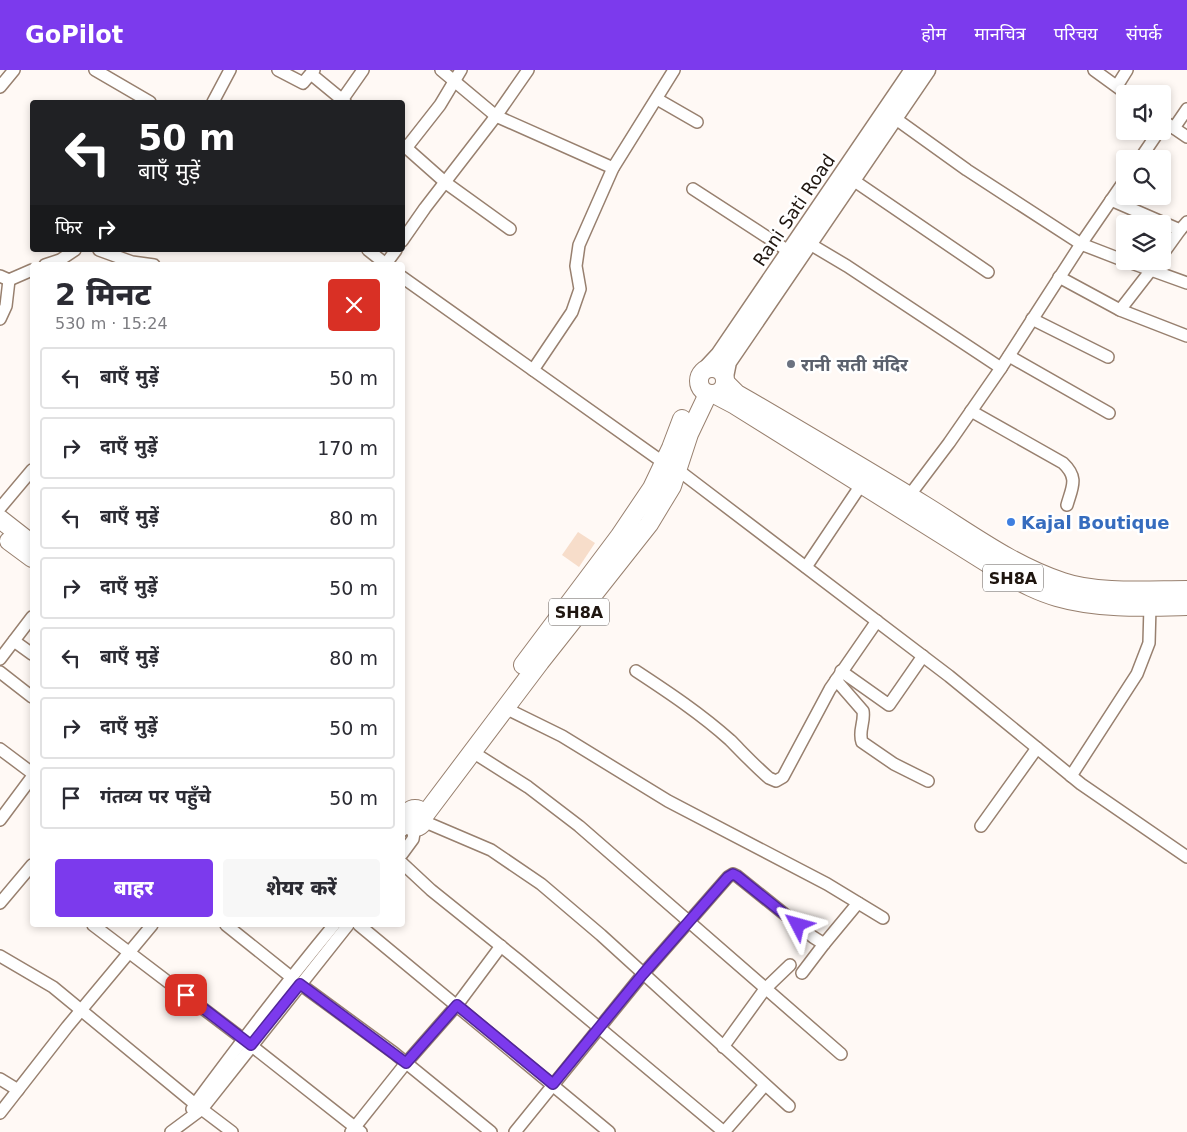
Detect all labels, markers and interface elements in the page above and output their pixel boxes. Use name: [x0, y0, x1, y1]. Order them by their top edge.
text: GoPilot: [25, 21, 123, 49]
text: होम: [921, 23, 946, 44]
text: मानचित्र: [974, 23, 1026, 44]
text: परिचय: [1054, 23, 1098, 44]
text: संपर्क: [1126, 23, 1162, 44]
map controls: [1116, 85, 1171, 270]
button: sound: [1116, 85, 1171, 140]
text: 50 m: [138, 118, 235, 158]
icon: left: [55, 120, 120, 185]
street label: Rani Sati Road: [749, 150, 839, 270]
button: search: [1116, 150, 1171, 205]
text: बाएँ मुड़ें: [138, 159, 200, 184]
icon: right: [92, 215, 120, 243]
button: layers: [1116, 215, 1171, 270]
text: फिर: [55, 216, 82, 238]
text: 2 मिनट: [55, 277, 151, 312]
button: close: [328, 279, 380, 331]
text: 530 m · 15:24: [55, 314, 168, 333]
place label: रानी सती मंदिर: [801, 354, 909, 375]
marker: रानी सती मंदिर: [785, 358, 797, 370]
icon: left: [57, 364, 85, 392]
text: बाएँ मुड़ें: [100, 365, 159, 387]
text: 50 m: [329, 367, 378, 389]
icon: right: [57, 434, 85, 462]
text: दाएँ मुड़ें: [100, 435, 158, 457]
text: 170 m: [317, 437, 378, 459]
icon: left: [57, 504, 85, 532]
text: बाएँ मुड़ें: [100, 505, 159, 527]
text: 80 m: [329, 507, 378, 529]
place label: Kajal Boutique: [1021, 512, 1169, 533]
marker: Kajal Boutique: [1005, 516, 1017, 528]
road number: SH8A: [983, 564, 1043, 592]
icon: right: [57, 574, 85, 602]
text: दाएँ मुड़ें: [100, 575, 158, 597]
text: 50 m: [329, 577, 378, 599]
road number: SH8A: [549, 598, 609, 626]
icon: left: [57, 644, 85, 672]
text: बाएँ मुड़ें: [100, 645, 159, 667]
text: 80 m: [329, 647, 378, 669]
icon: right: [57, 714, 85, 742]
text: दाएँ मुड़ें: [100, 715, 158, 737]
text: 50 m: [329, 717, 378, 739]
icon: arrive: [57, 784, 85, 812]
text: गंतव्य पर पहुँचे: [100, 785, 211, 807]
text: 50 m: [329, 787, 378, 809]
button: बाहर: [55, 859, 213, 917]
button: शेयर करें: [223, 859, 380, 917]
position arrow: [771, 898, 823, 950]
pin: [165, 974, 207, 1016]
icon: arrive: [172, 981, 200, 1009]

